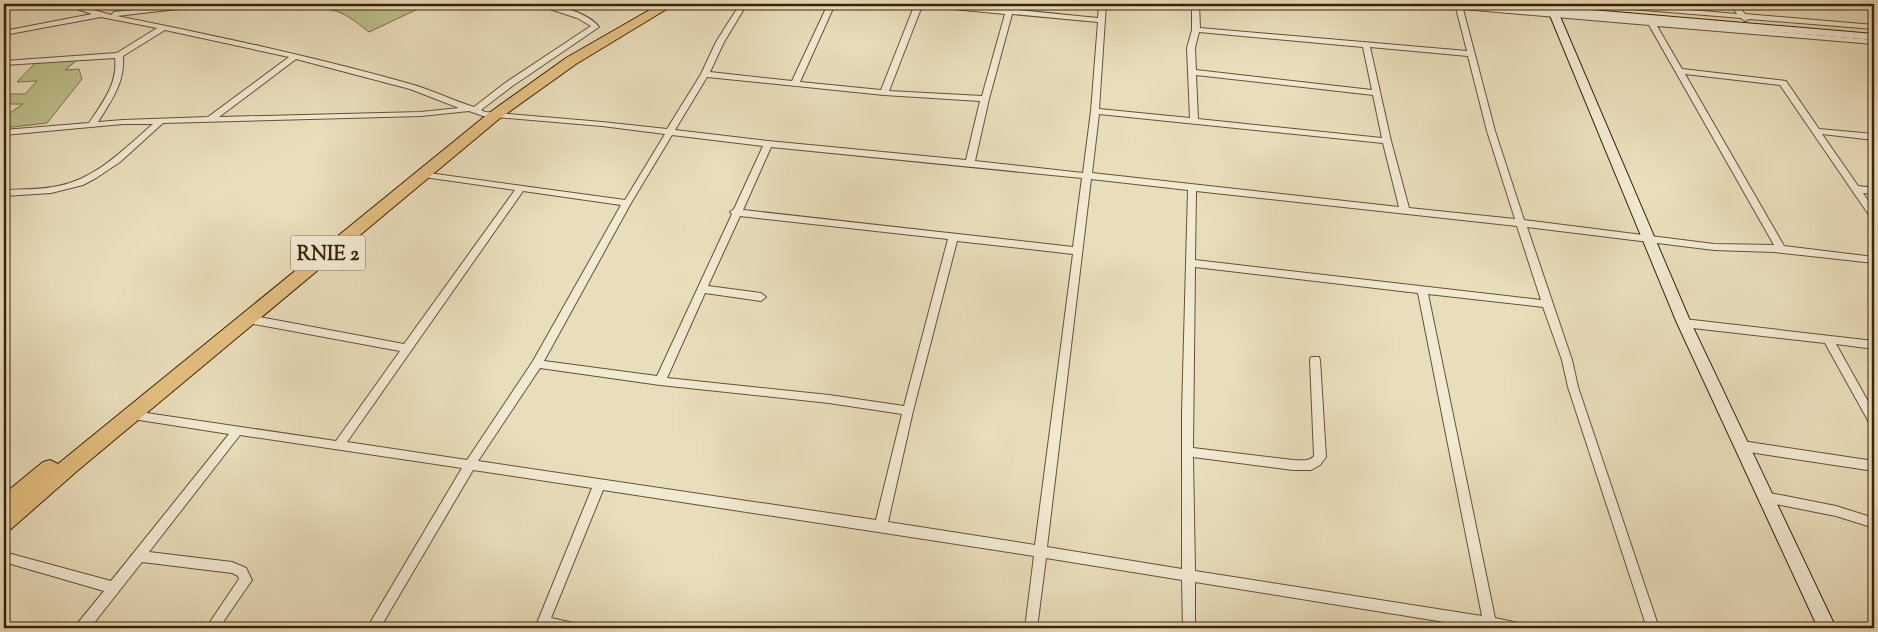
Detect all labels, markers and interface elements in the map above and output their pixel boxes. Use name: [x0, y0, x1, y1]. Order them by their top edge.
road number: RNIE 2: [290, 236, 366, 270]

